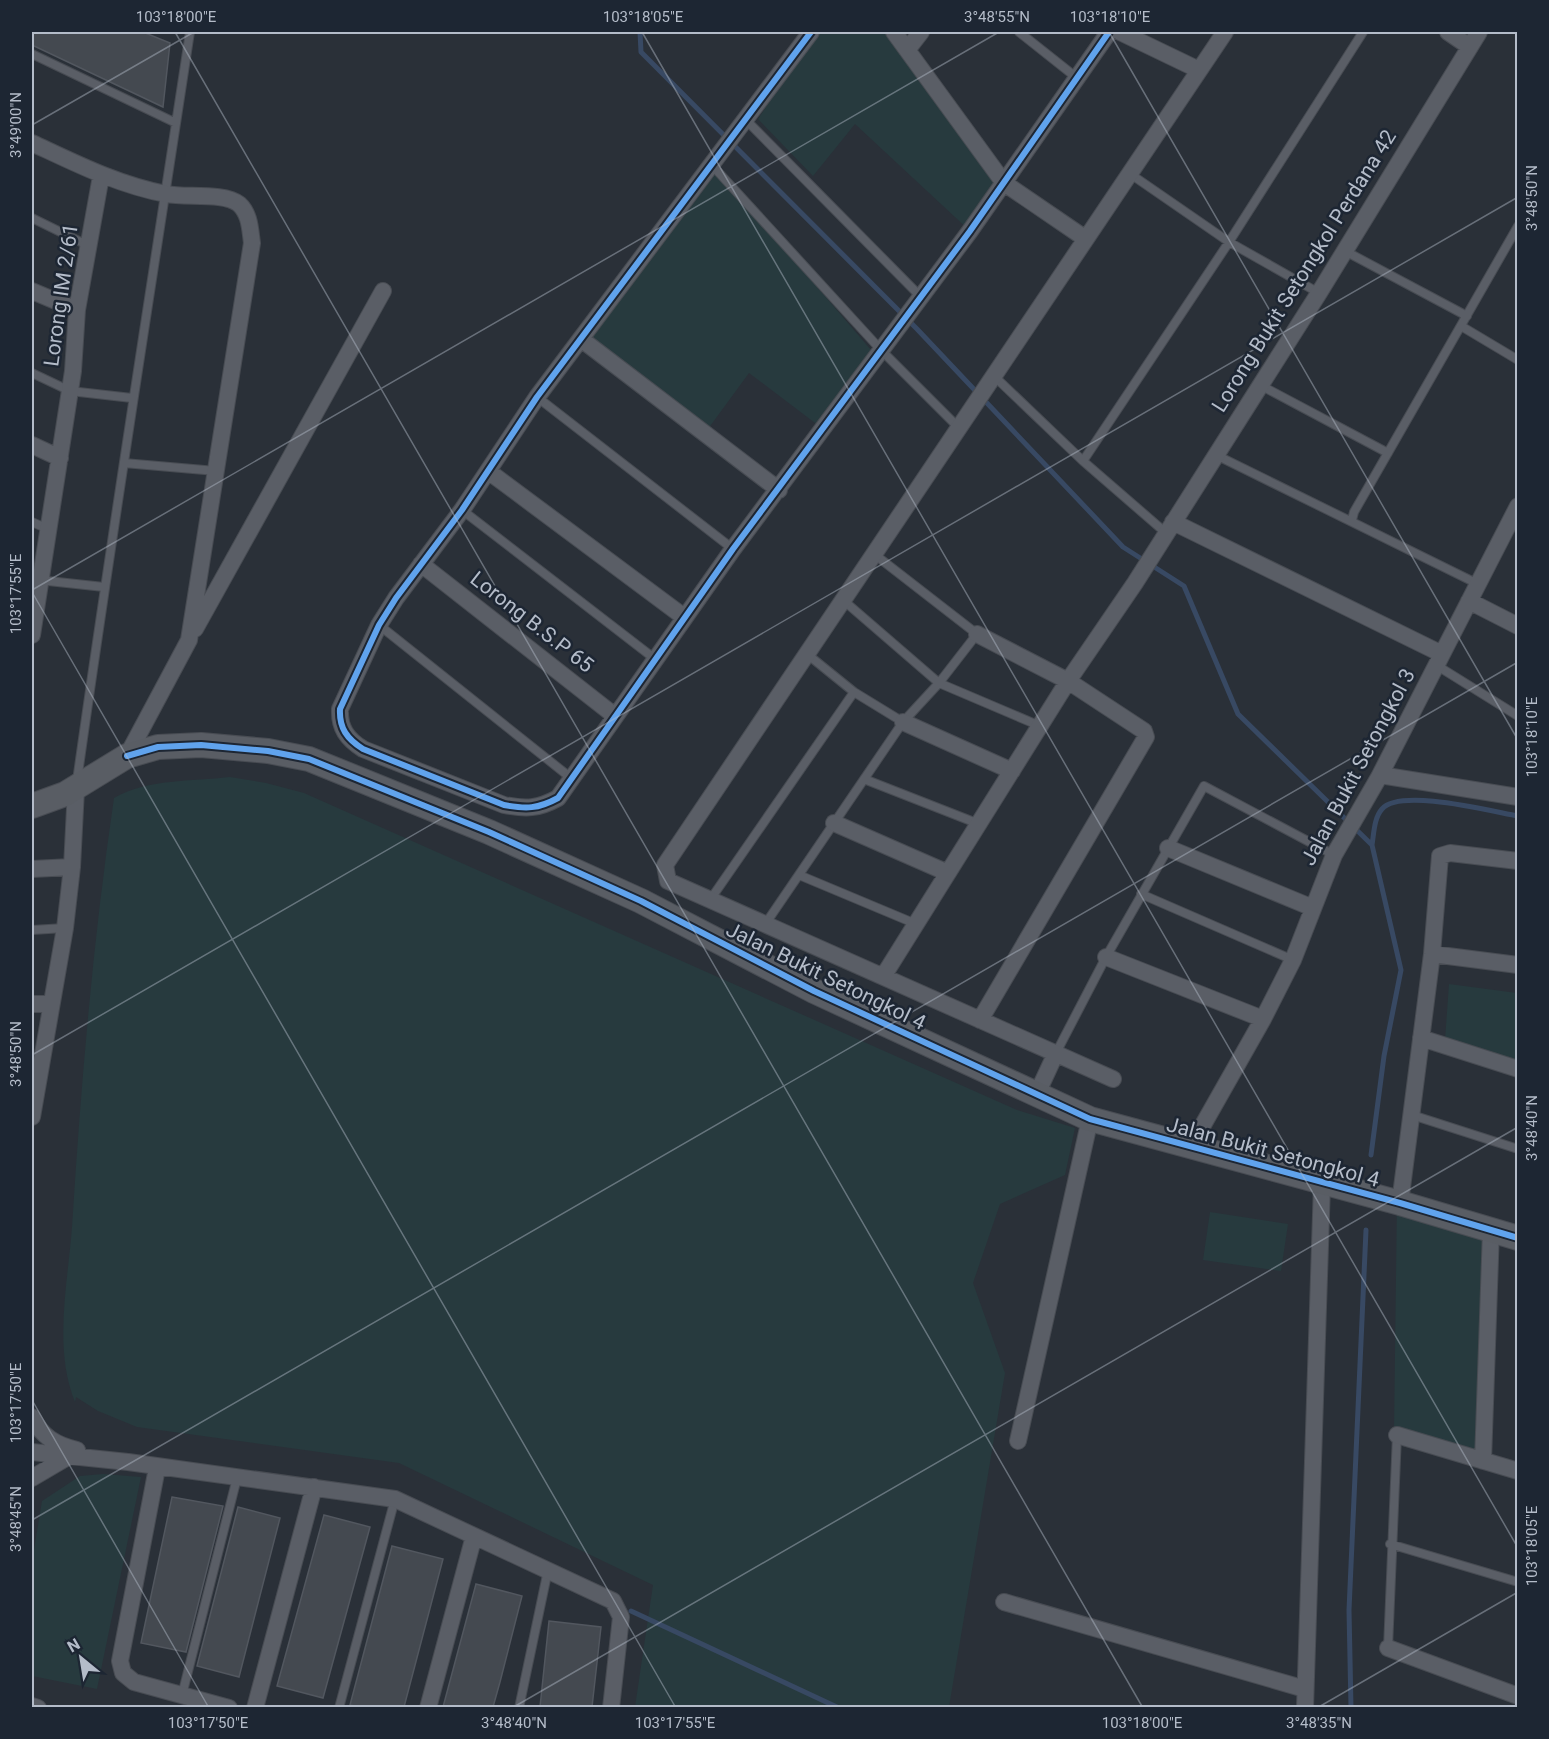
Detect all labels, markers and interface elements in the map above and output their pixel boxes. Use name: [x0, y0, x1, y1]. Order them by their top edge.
text: 103°18'00"E: [136, 8, 217, 26]
text: 103°18'05"E: [603, 8, 684, 26]
text: 3°48'55"N: [964, 8, 1030, 26]
text: 103°18'10"E: [1070, 8, 1151, 26]
text: 3°49'00"N: [7, 92, 25, 158]
street label: Lorong Bukit Setongkol Perdana 42: [1207, 125, 1401, 416]
text: 3°48'50"N: [1523, 165, 1541, 231]
street label: Lorong IM 2/61: [39, 222, 83, 368]
text: 103°17'55"E: [7, 553, 25, 634]
street label: Lorong B.S.P 65: [466, 567, 598, 677]
street label: Jalan Bukit Setongkol 3: [1296, 665, 1420, 869]
text: 103°18'10"E: [1523, 696, 1541, 777]
street label: Jalan Bukit Setongkol 4: [722, 917, 930, 1035]
text: 3°48'50"N: [7, 1021, 25, 1087]
text: 3°48'40"N: [1523, 1095, 1541, 1161]
street label: Jalan Bukit Setongkol 4: [1164, 1112, 1382, 1192]
text: 103°17'50"E: [7, 1362, 25, 1443]
text: 3°48'45"N: [7, 1486, 25, 1552]
text: 103°18'05"E: [1523, 1505, 1541, 1586]
north arrow: [51, 1628, 111, 1688]
text: N: [64, 1634, 83, 1656]
text: 103°17'50"E: [168, 1714, 249, 1732]
text: 3°48'40"N: [481, 1714, 547, 1732]
text: 103°17'55"E: [635, 1714, 716, 1732]
text: 103°18'00"E: [1102, 1714, 1183, 1732]
text: 3°48'35"N: [1286, 1714, 1352, 1732]

